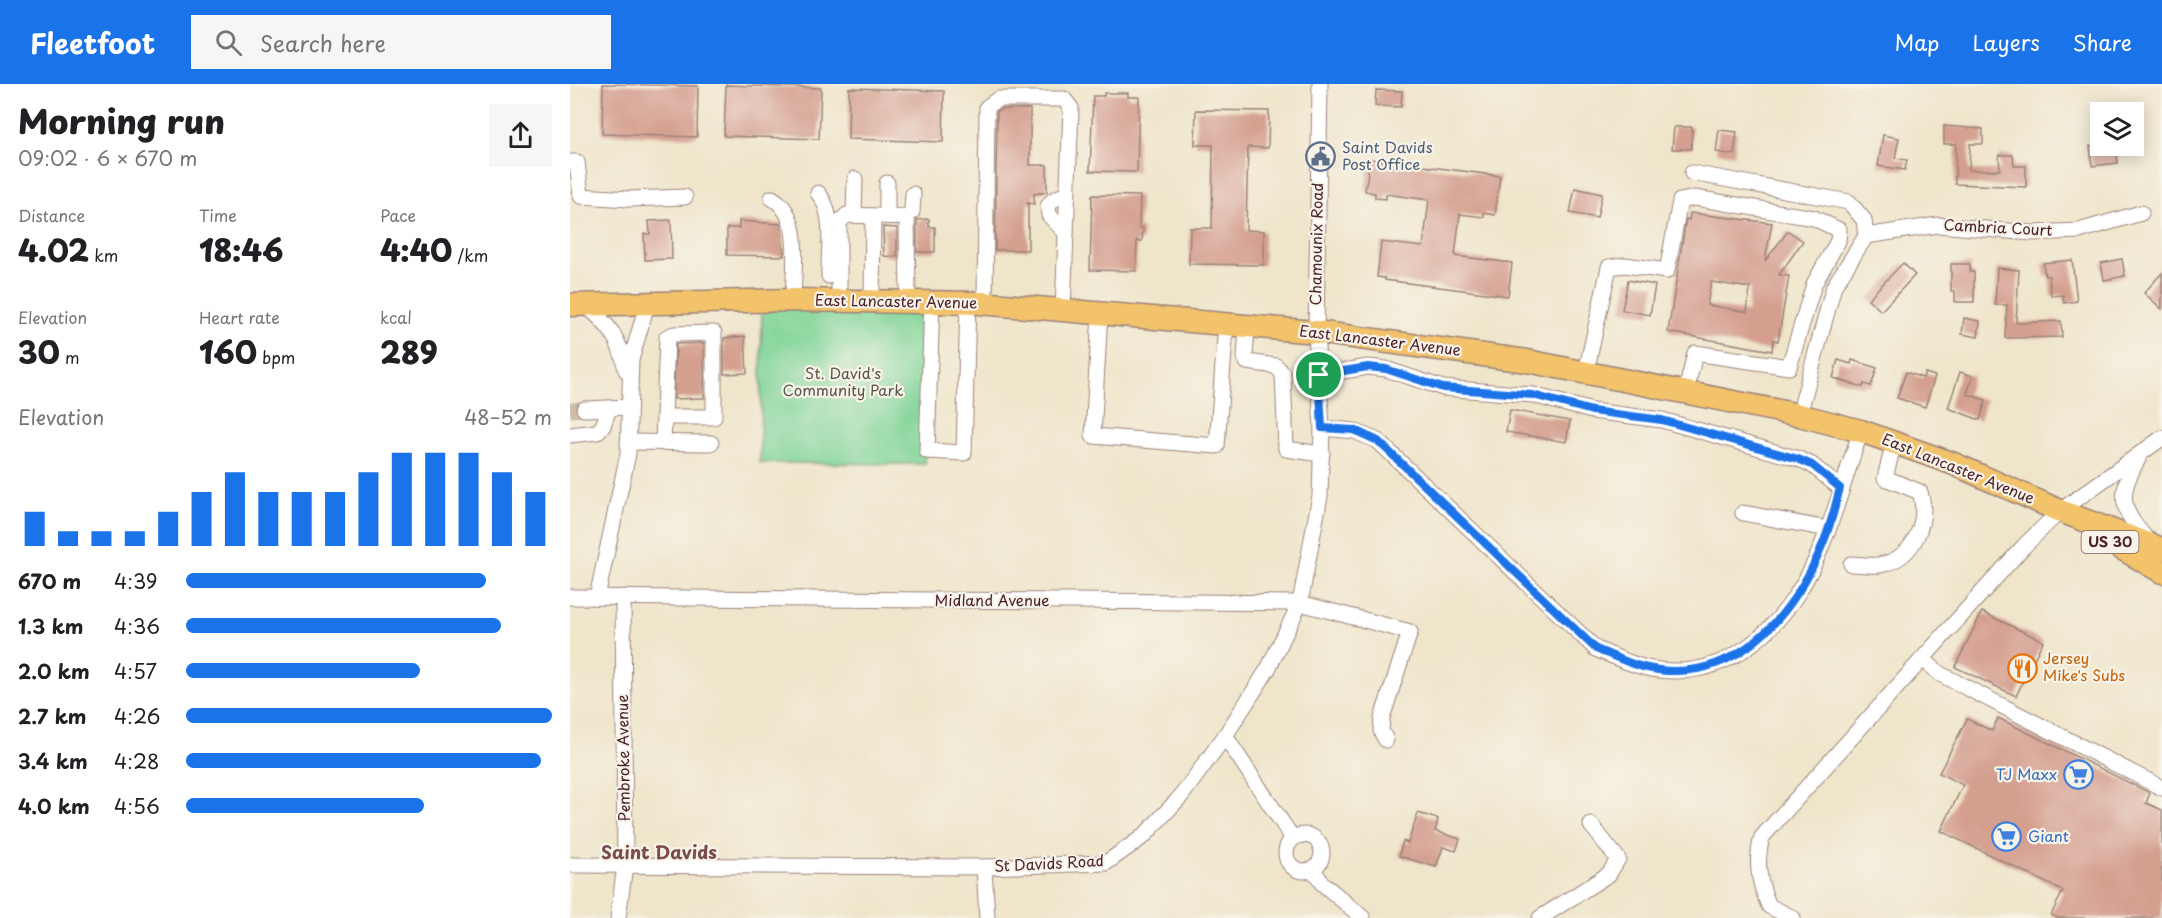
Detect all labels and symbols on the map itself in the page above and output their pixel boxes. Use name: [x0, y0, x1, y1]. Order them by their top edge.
place label: Saint Davids Post Office: [1342, 135, 1433, 175]
public building icon: Saint Davids Post Office: [1305, 141, 1337, 173]
street label: Chamounix Road: [1303, 182, 1328, 306]
street label: Cambria Court: [1943, 212, 2053, 241]
street label: East Lancaster Avenue: [815, 288, 978, 313]
street label: East Lancaster Avenue: [1298, 318, 1462, 361]
pin: [1293, 349, 1344, 400]
park label: St. David's Community Park: [783, 361, 903, 401]
street label: East Lancaster Avenue: [1879, 426, 2038, 509]
road number: US 30: [2082, 531, 2138, 553]
street label: Midland Avenue: [934, 588, 1050, 611]
place label: Jersey Mike's Subs: [2043, 646, 2125, 686]
restaurant icon: Jersey Mike's Subs: [2006, 652, 2038, 684]
street label: Pembroke Avenue: [610, 694, 635, 822]
supermarket icon: TJ Maxx: [2062, 759, 2094, 791]
place label: TJ Maxx: [1996, 762, 2057, 785]
supermarket icon: Giant: [1991, 821, 2023, 853]
place label: Giant: [2028, 824, 2069, 847]
district label: Saint Davids: [601, 838, 717, 865]
street label: St Davids Road: [994, 848, 1104, 877]

